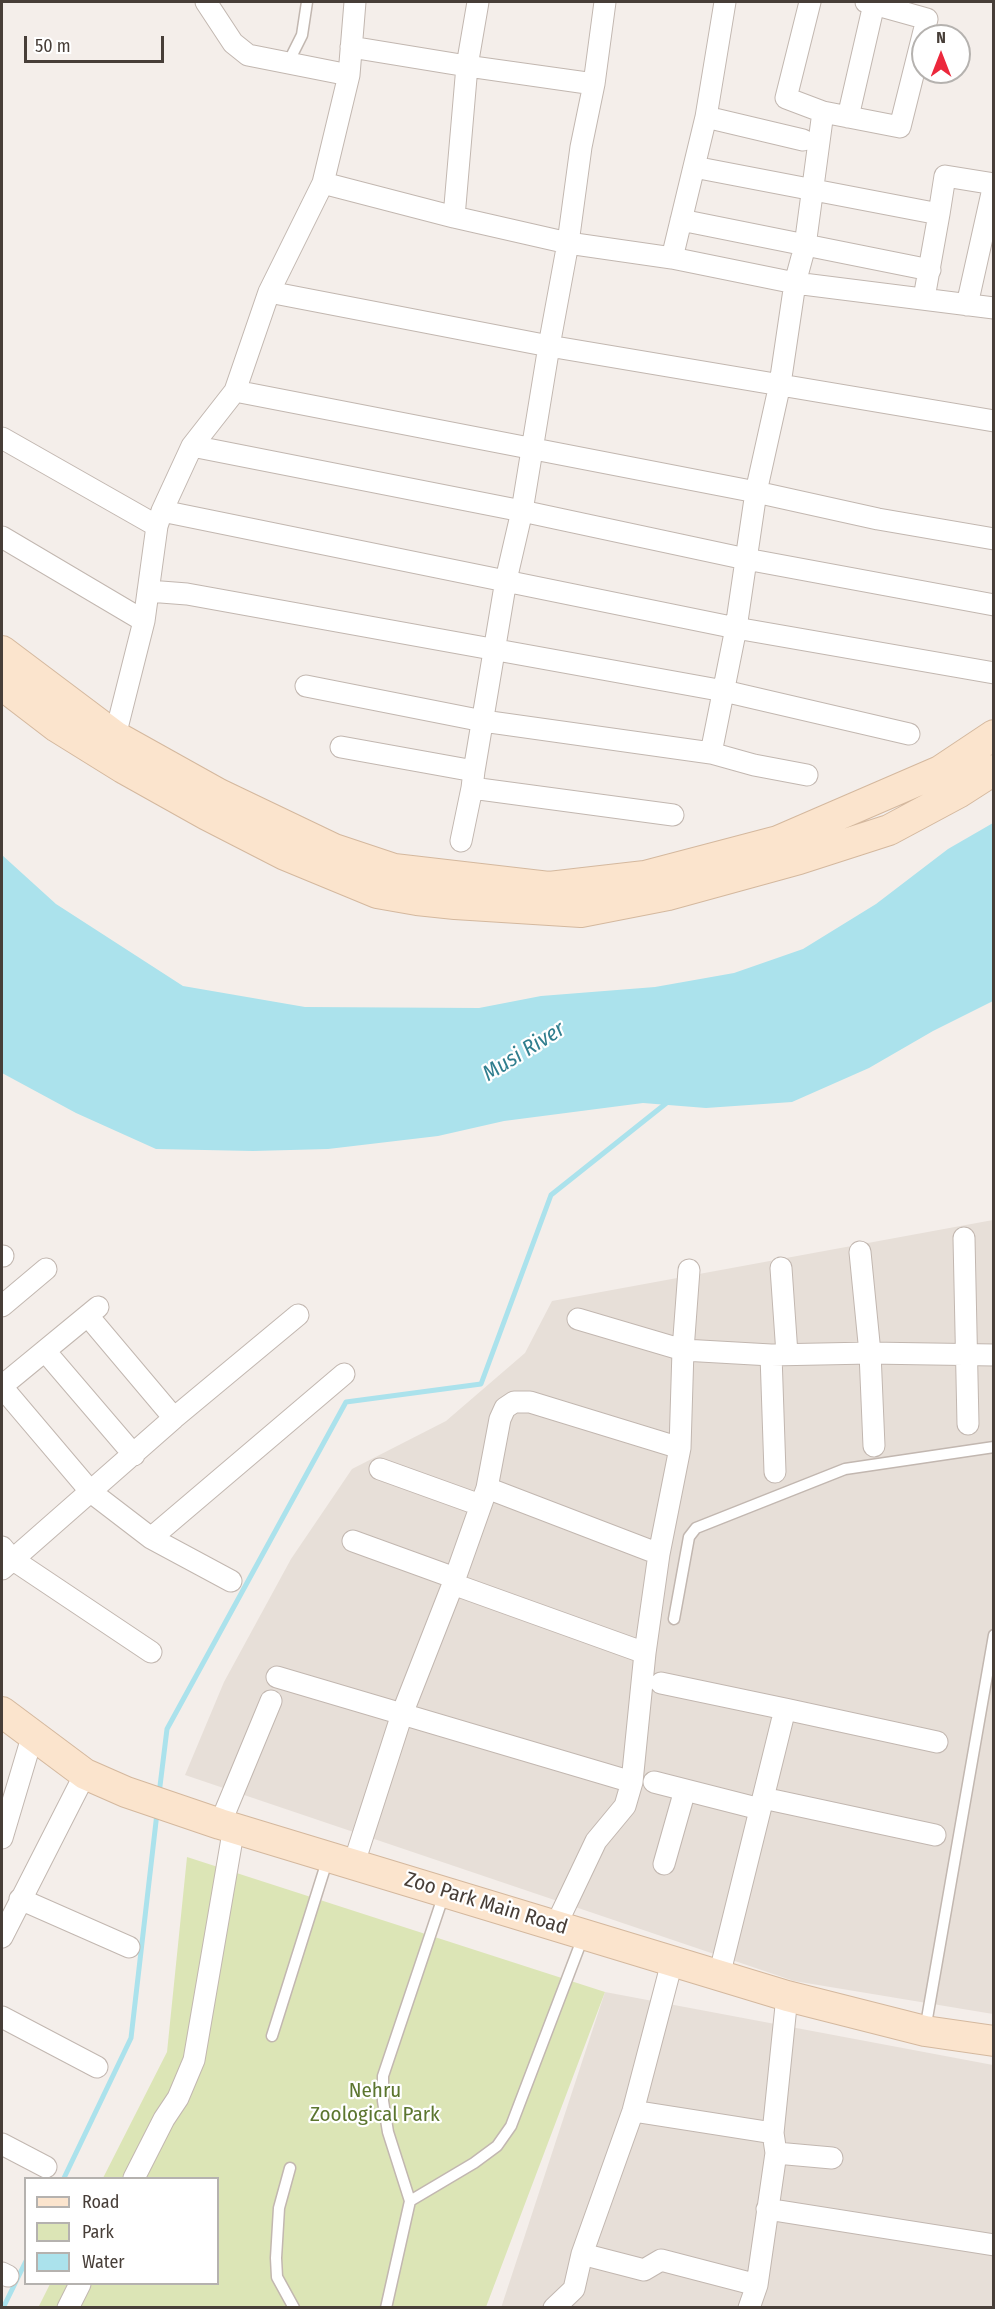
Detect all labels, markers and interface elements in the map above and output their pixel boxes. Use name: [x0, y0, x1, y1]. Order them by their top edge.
scale bar: [27, 24, 166, 62]
north arrow: [911, 24, 971, 84]
text: N: [936, 28, 946, 47]
text: 50 m: [35, 35, 71, 57]
water label: Musi River: [478, 1016, 570, 1088]
street label: Zoo Park Main Road: [402, 1867, 570, 1941]
park label: Nehru Zoological Park: [310, 2078, 440, 2128]
legend: [24, 2177, 219, 2285]
text: Road: [82, 2191, 119, 2213]
text: Park: [82, 2221, 114, 2243]
text: Water: [82, 2251, 125, 2273]

